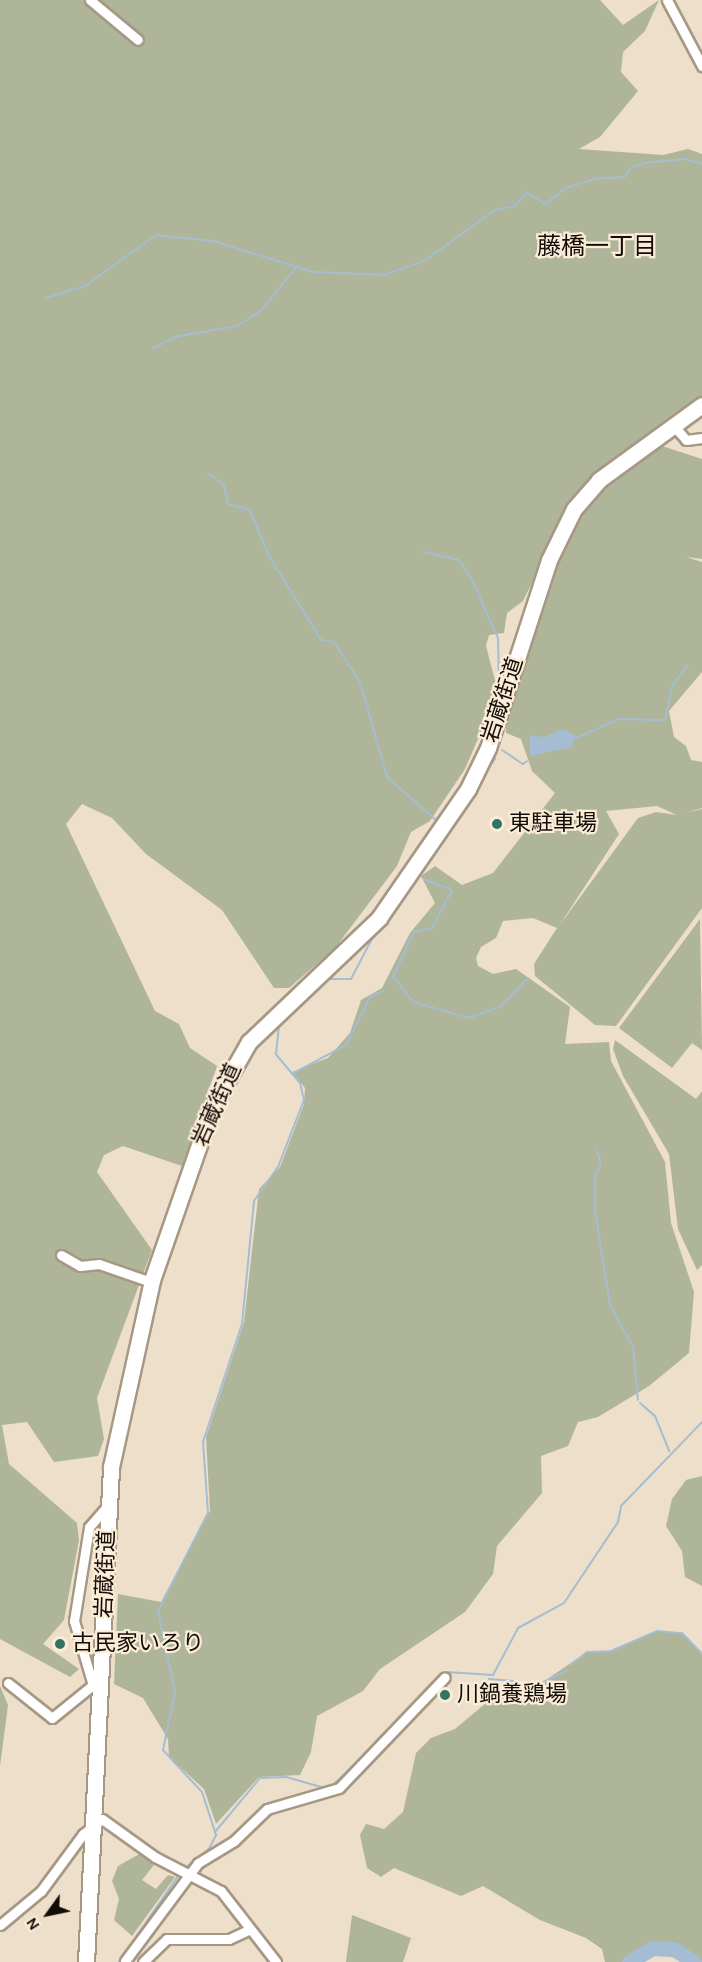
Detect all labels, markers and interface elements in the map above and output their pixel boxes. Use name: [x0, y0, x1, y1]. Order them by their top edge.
district label: 藤橋一丁目: [537, 233, 657, 261]
street label: 岩蔵街道: [477, 654, 529, 746]
place label: 東駐車場: [509, 811, 597, 837]
marker: 東駐車場: [490, 817, 504, 831]
street label: 岩蔵街道: [187, 1059, 247, 1151]
street label: 岩蔵街道: [91, 1530, 121, 1618]
place label: 古民家いろり: [72, 1631, 204, 1657]
marker: 古民家いろり: [53, 1637, 67, 1651]
place label: 川鍋養鶏場: [457, 1682, 567, 1708]
marker: 川鍋養鶏場: [438, 1688, 452, 1702]
north arrow: [18, 1884, 78, 1944]
text: N: [21, 1914, 44, 1934]

